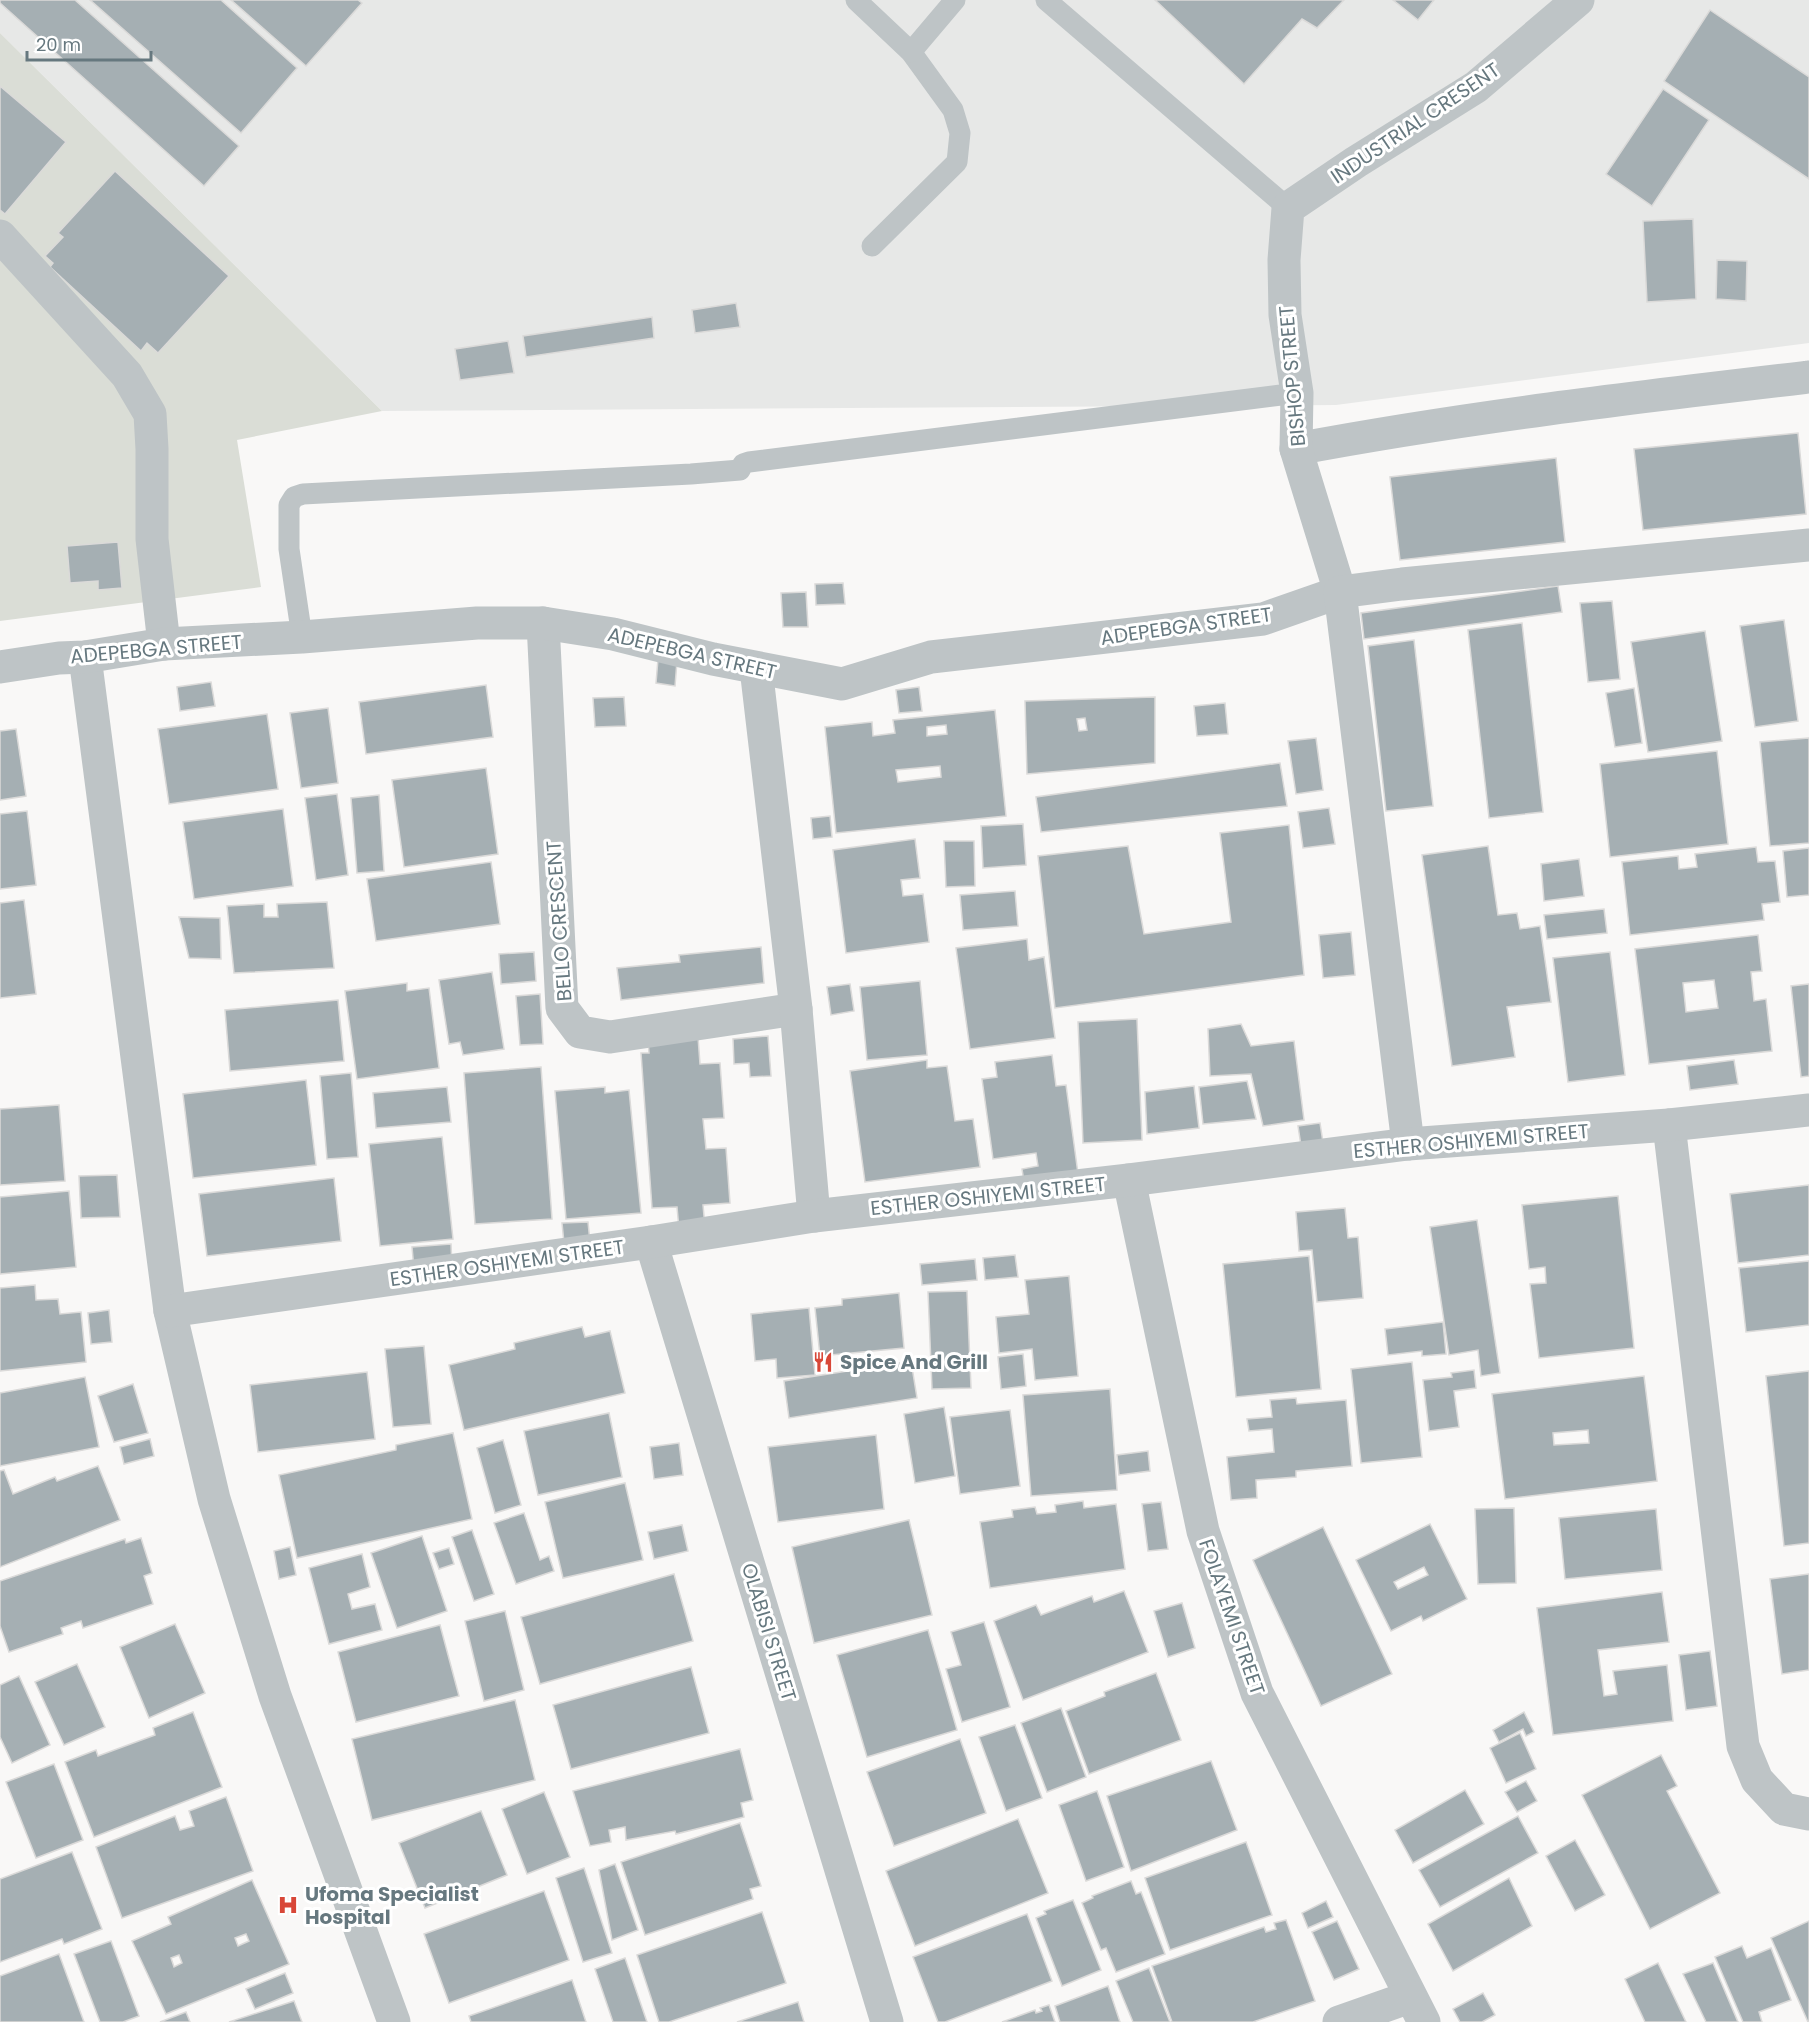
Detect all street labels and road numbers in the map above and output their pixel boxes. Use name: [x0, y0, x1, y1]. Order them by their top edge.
street label: INDUSTRIAL CRESENT: [1325, 56, 1505, 190]
street label: BISHOP STREET: [1272, 304, 1312, 448]
street label: ADEPEBGA STREET: [1099, 600, 1273, 652]
street label: ADEPEBGA STREET: [605, 620, 779, 686]
street label: ADEPEBGA STREET: [69, 628, 243, 670]
street label: BELLO CRESCENT: [539, 840, 579, 1002]
street label: ESTHER OSHIYEMI STREET: [1352, 1117, 1590, 1165]
street label: ESTHER OSHIYEMI STREET: [869, 1170, 1107, 1222]
street label: ESTHER OSHIYEMI STREET: [388, 1233, 626, 1293]
street label: FOLAYEMI STREET: [1192, 1535, 1272, 1699]
street label: OLABISI STREET: [735, 1559, 803, 1705]

